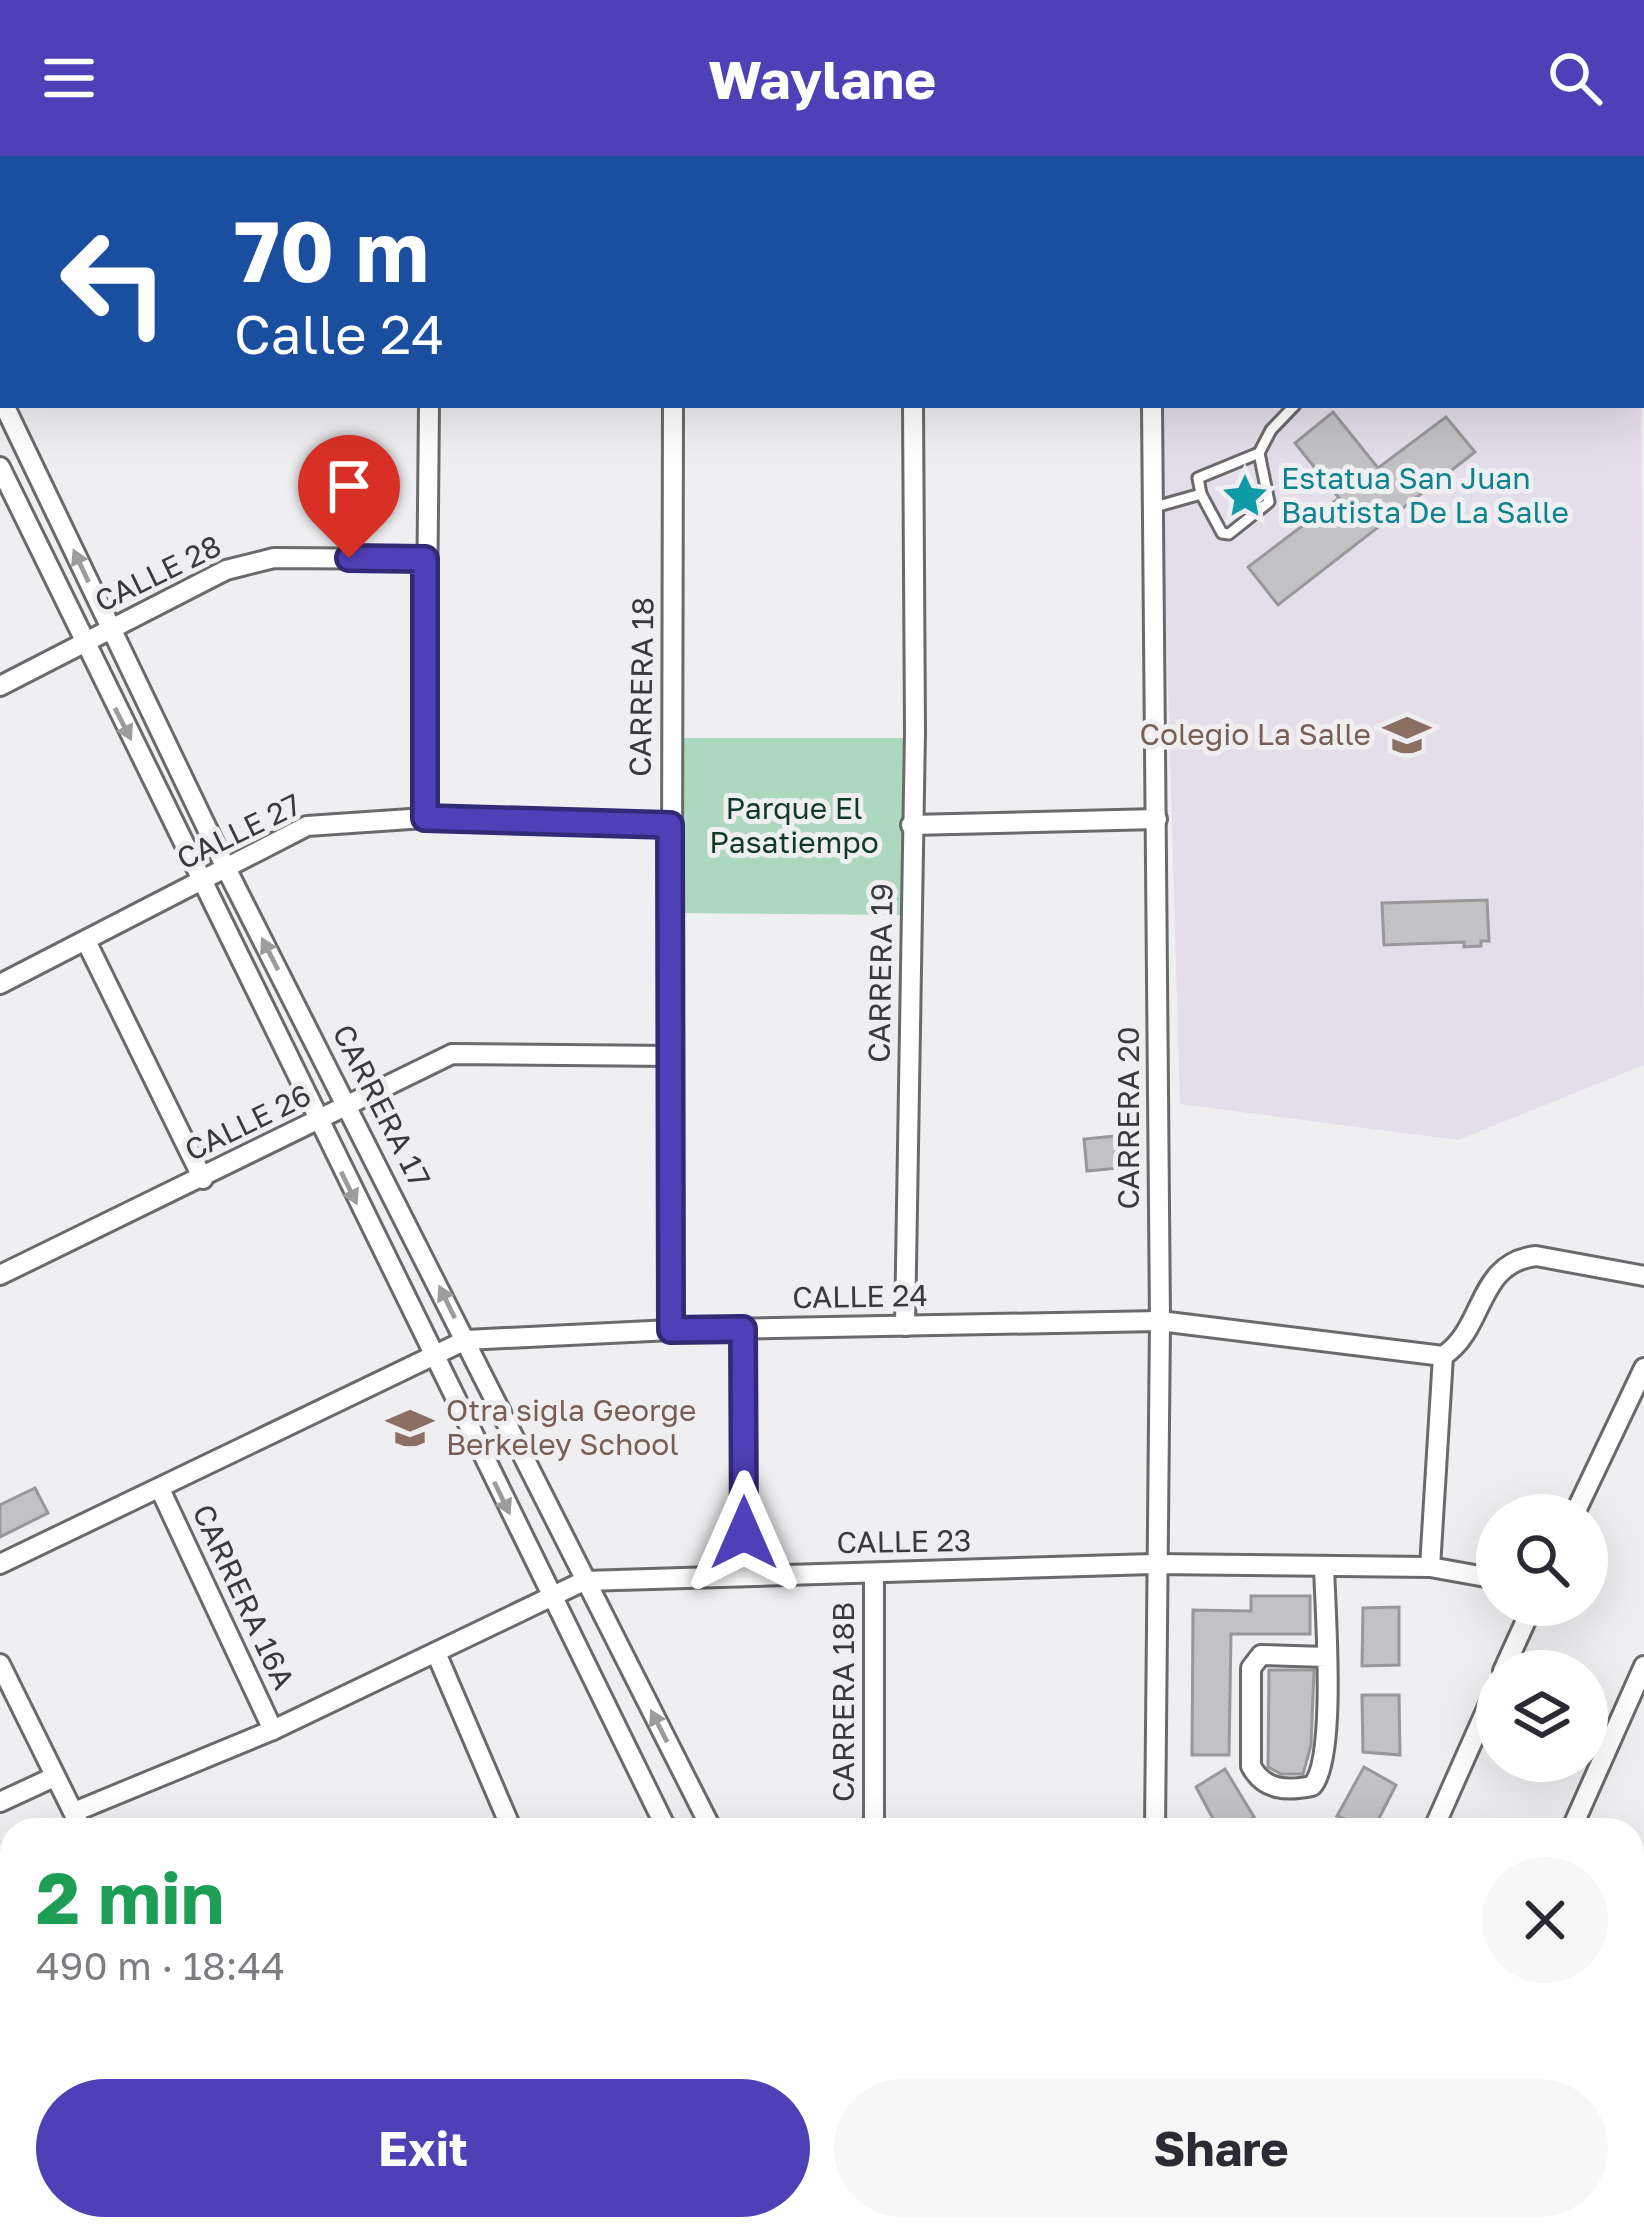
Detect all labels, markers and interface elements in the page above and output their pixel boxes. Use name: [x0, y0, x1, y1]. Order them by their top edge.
icon: menu: [36, 45, 102, 111]
icon: search: [1542, 45, 1608, 111]
text: Waylane: [708, 46, 936, 111]
text: 70 m: [234, 200, 429, 300]
icon: left: [36, 204, 192, 360]
text: Calle 24: [234, 301, 444, 366]
pin: [298, 435, 400, 558]
icon: arrive: [316, 453, 382, 519]
place label: Estatua San Juan Bautista De La Salle: [1281, 460, 1569, 530]
place icon: Estatua San Juan Bautista De La Salle: [1220, 471, 1270, 521]
street label: CALLE 28: [89, 527, 226, 619]
one-way arrow: [71, 548, 91, 583]
street label: CARRERA 18: [621, 597, 661, 777]
one-way arrow: [113, 707, 133, 741]
school or university icon: Colegio La Salle: [1382, 710, 1432, 760]
place label: Colegio La Salle: [1140, 716, 1371, 752]
street label: CALLE 27: [171, 786, 306, 876]
park label: Parque El Pasatiempo: [709, 790, 879, 860]
street label: CARRERA 19: [860, 883, 900, 1063]
one-way arrow: [261, 937, 281, 972]
street label: CARRERA 17: [326, 1018, 438, 1193]
street label: CARRERA 20: [1110, 1027, 1146, 1210]
street label: CALLE 26: [179, 1076, 316, 1168]
one-way arrow: [339, 1171, 359, 1206]
street label: CALLE 24: [792, 1277, 928, 1315]
one-way arrow: [437, 1284, 457, 1319]
place label: Otra sigla George Berkeley School: [446, 1392, 696, 1462]
school or university icon: Otra sigla George Berkeley School: [385, 1403, 435, 1453]
position arrow: [681, 1470, 807, 1596]
one-way arrow: [492, 1480, 512, 1515]
map controls: [1476, 1494, 1608, 1782]
button: search: [1476, 1494, 1608, 1626]
street label: CARRERA 16A: [185, 1498, 302, 1695]
street label: CALLE 23: [836, 1522, 972, 1560]
street label: CARRERA 18B: [825, 1602, 861, 1802]
button: layers: [1476, 1650, 1608, 1782]
one-way arrow: [649, 1709, 669, 1743]
text: 2 min: [36, 1853, 224, 1940]
button: close: [1482, 1857, 1608, 1983]
text: 490 m · 18:44: [36, 1942, 285, 1989]
button: Exit: [36, 2079, 810, 2217]
button: Share: [834, 2079, 1608, 2217]

